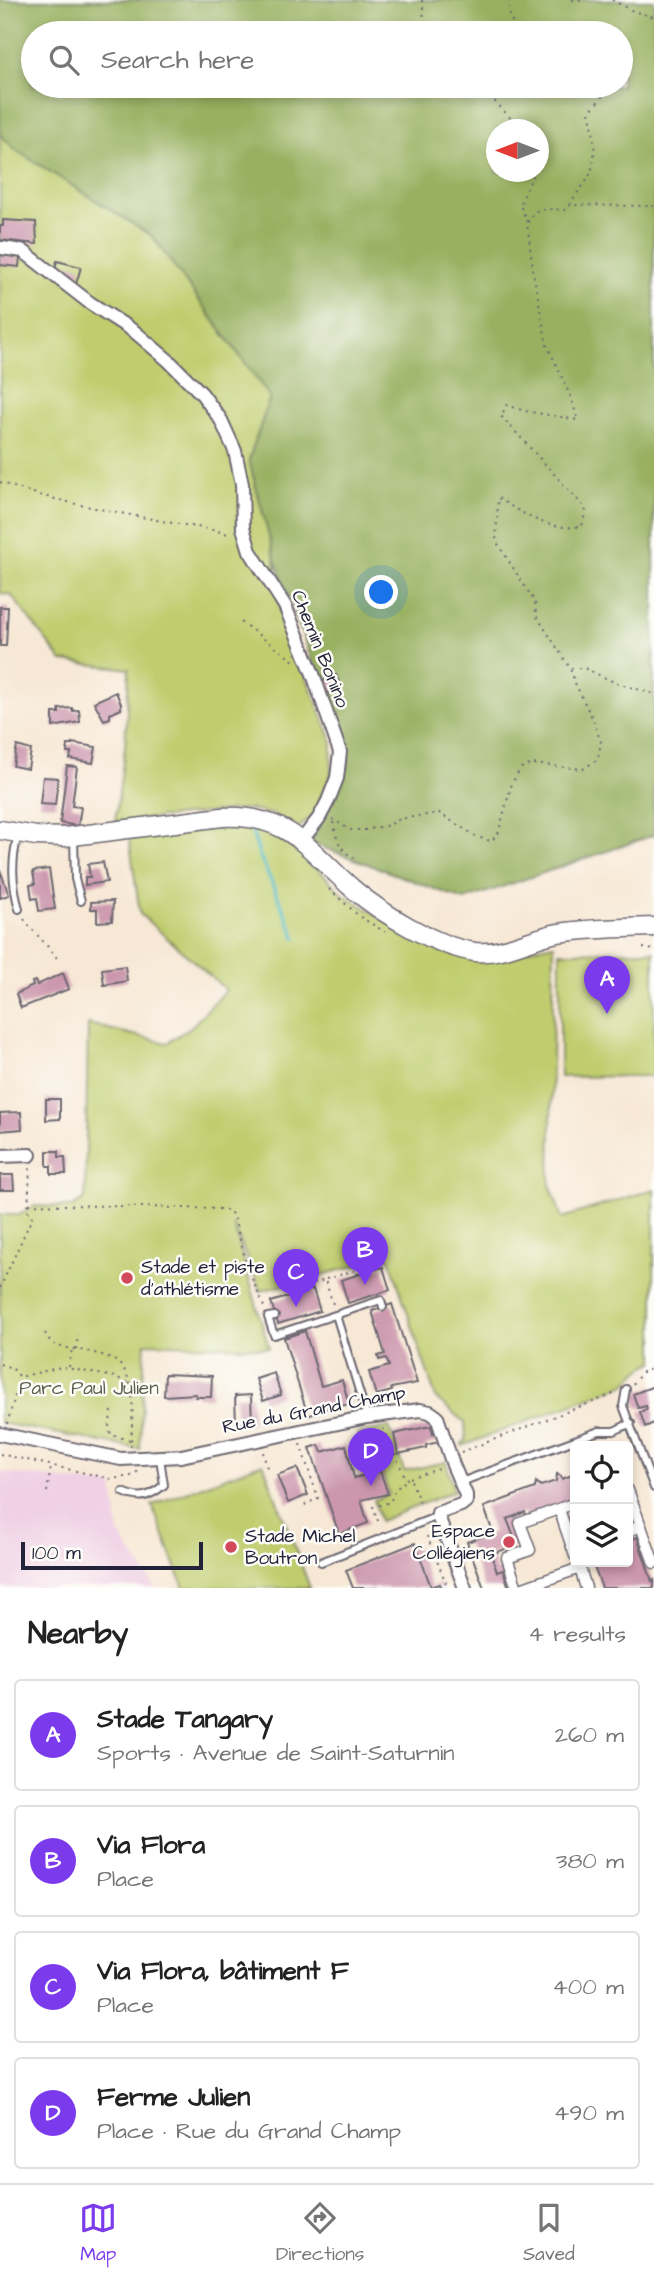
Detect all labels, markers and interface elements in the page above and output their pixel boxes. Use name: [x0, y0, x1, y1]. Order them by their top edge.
search box: [21, 21, 633, 98]
icon: search: [45, 41, 83, 79]
text: Search here: [101, 42, 254, 78]
north arrow: [486, 119, 549, 182]
your location: [364, 575, 398, 609]
street label: Chemin Bonino: [284, 586, 356, 712]
pin: A: [584, 956, 630, 1014]
pin: B: [342, 1227, 388, 1285]
pin: C: [273, 1249, 319, 1307]
place label: Stade et piste d'athlétisme: [141, 1254, 265, 1303]
marker: Stade et piste d'athlétisme: [119, 1270, 135, 1286]
park label: Parc Paul Julien: [19, 1375, 159, 1402]
street label: Rue du Grand Champ: [220, 1379, 408, 1441]
pin: D: [348, 1428, 394, 1486]
map controls: [570, 1441, 633, 1567]
button: locate: [570, 1441, 633, 1504]
button: layers: [570, 1504, 633, 1567]
place label: Espace Collégiens: [413, 1518, 495, 1568]
place label: Stade Michel Boutron: [245, 1523, 355, 1572]
marker: Espace Collégiens: [501, 1534, 517, 1550]
scale bar: [21, 1539, 203, 1571]
marker: Stade Michel Boutron: [223, 1539, 239, 1555]
text: 100 m: [32, 1540, 81, 1567]
text: Nearby: [28, 1613, 128, 1655]
text: 4 results: [528, 1618, 626, 1650]
text: Stade Tangary: [97, 1701, 273, 1737]
text: A: [46, 1719, 60, 1751]
text: 260 m: [555, 1719, 624, 1751]
text: Sports · Avenue de Saint-Saturnin: [97, 1737, 455, 1769]
text: Via Flora: [97, 1827, 205, 1863]
text: B: [45, 1845, 61, 1877]
text: 380 m: [556, 1845, 624, 1877]
text: Place: [97, 1863, 154, 1895]
text: Via Flora, bâtiment F: [97, 1953, 349, 1989]
text: C: [45, 1971, 61, 2003]
text: 400 m: [552, 1971, 624, 2003]
text: Place: [97, 1989, 154, 2021]
text: Ferme Julien: [97, 2079, 250, 2115]
text: D: [46, 2097, 60, 2129]
text: 490 m: [554, 2097, 624, 2129]
text: Place · Rue du Grand Champ: [97, 2115, 401, 2147]
tab: Map: [79, 2199, 117, 2268]
tab: Directions: [276, 2199, 364, 2268]
tab: Saved: [523, 2199, 575, 2268]

